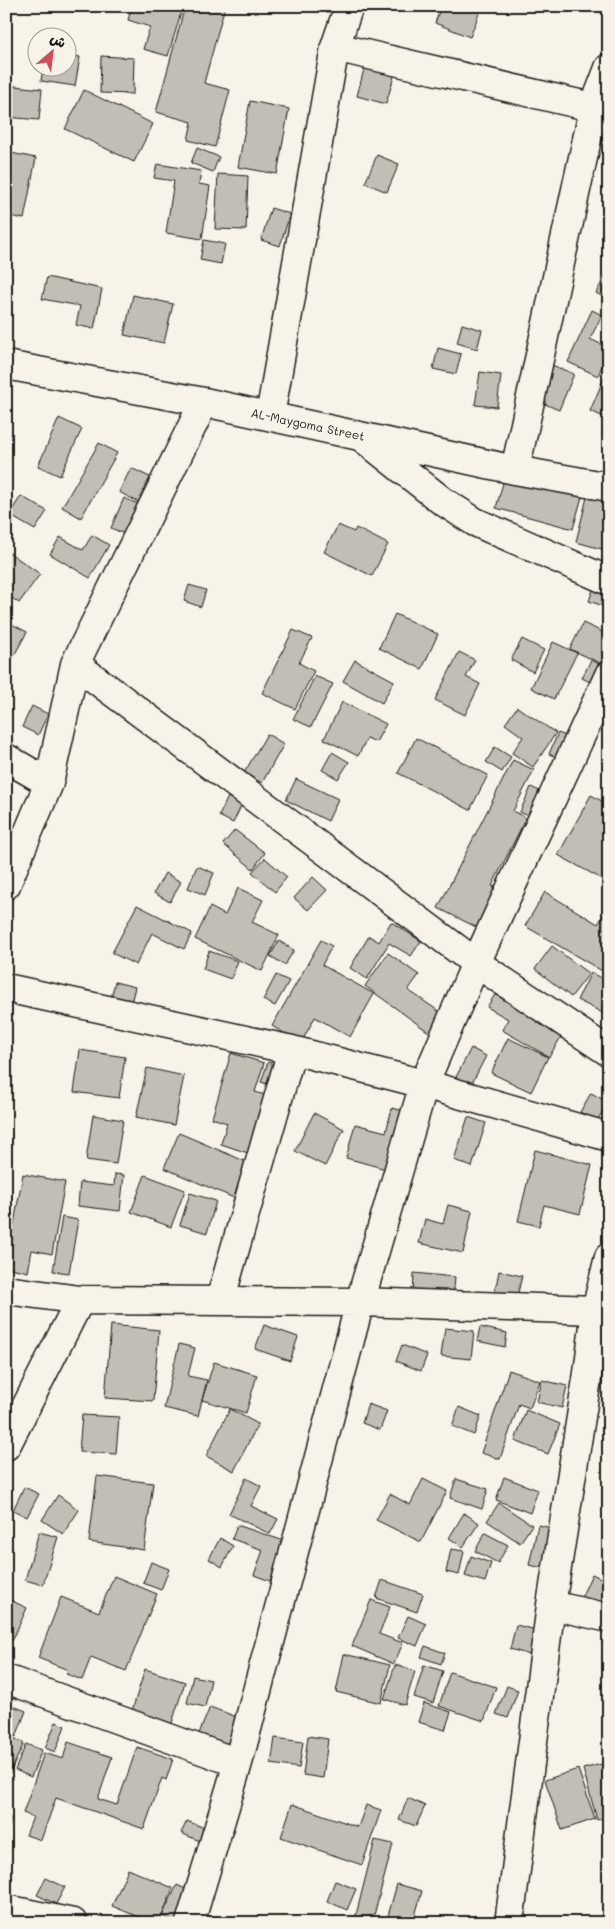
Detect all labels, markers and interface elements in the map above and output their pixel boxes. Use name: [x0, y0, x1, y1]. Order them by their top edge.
north arrow: [28, 28, 78, 78]
text: ش: [47, 28, 70, 52]
street label: AL-Maygoma Street: [250, 404, 366, 444]

